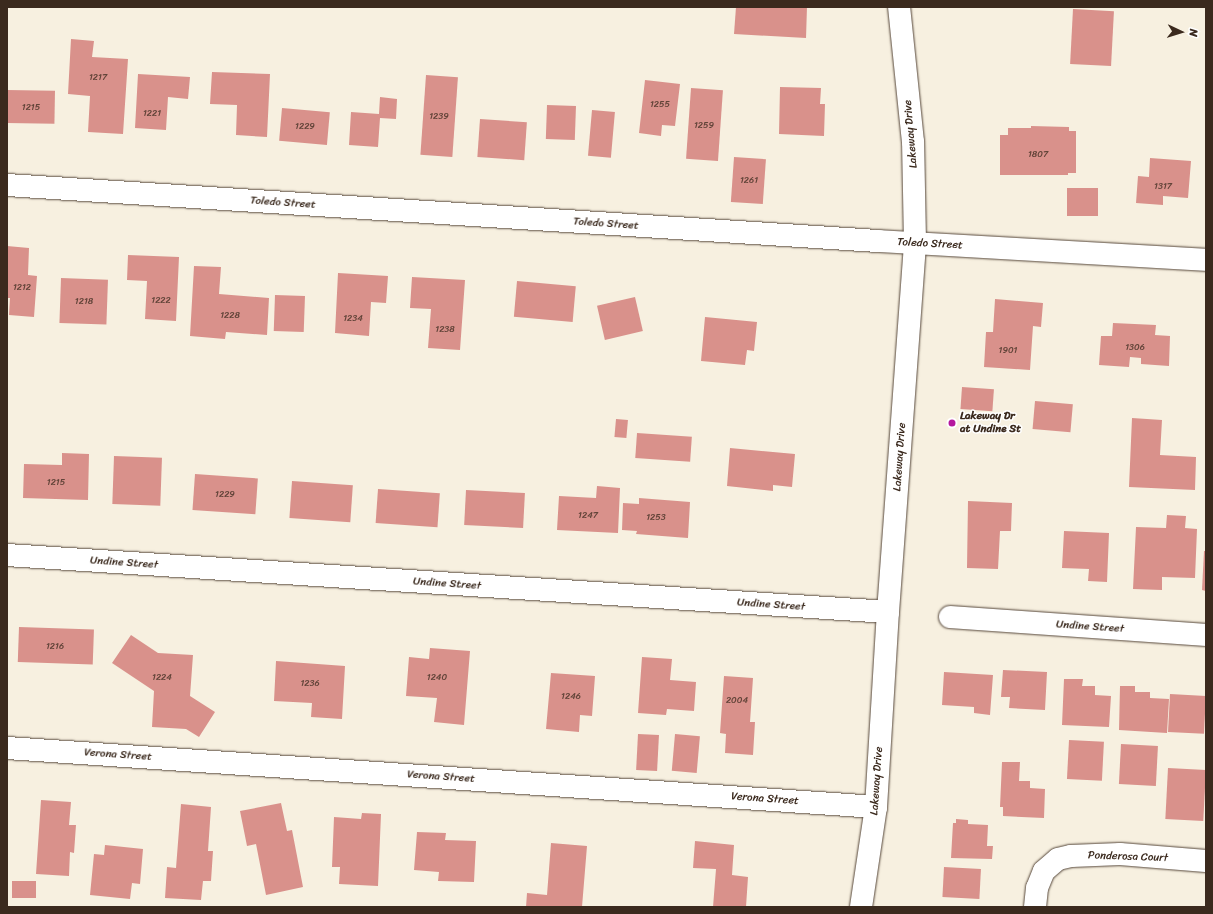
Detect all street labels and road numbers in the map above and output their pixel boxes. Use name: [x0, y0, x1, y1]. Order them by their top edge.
street label: Lakeway Drive: [901, 99, 921, 169]
street label: Toledo Street: [250, 194, 316, 212]
street label: Toledo Street: [573, 215, 639, 233]
street label: Toledo Street: [897, 236, 963, 252]
street label: Lakeway Drive: [891, 422, 909, 492]
street label: Undine Street: [89, 554, 159, 572]
street label: Undine Street: [412, 575, 482, 593]
street label: Undine Street: [736, 596, 806, 614]
street label: Undine Street: [1055, 618, 1125, 636]
street label: Verona Street: [84, 746, 152, 764]
street label: Lakeway Drive: [868, 746, 886, 816]
street label: Verona Street: [407, 768, 475, 786]
street label: Verona Street: [731, 790, 799, 808]
street label: Ponderosa Court: [1087, 849, 1169, 865]

